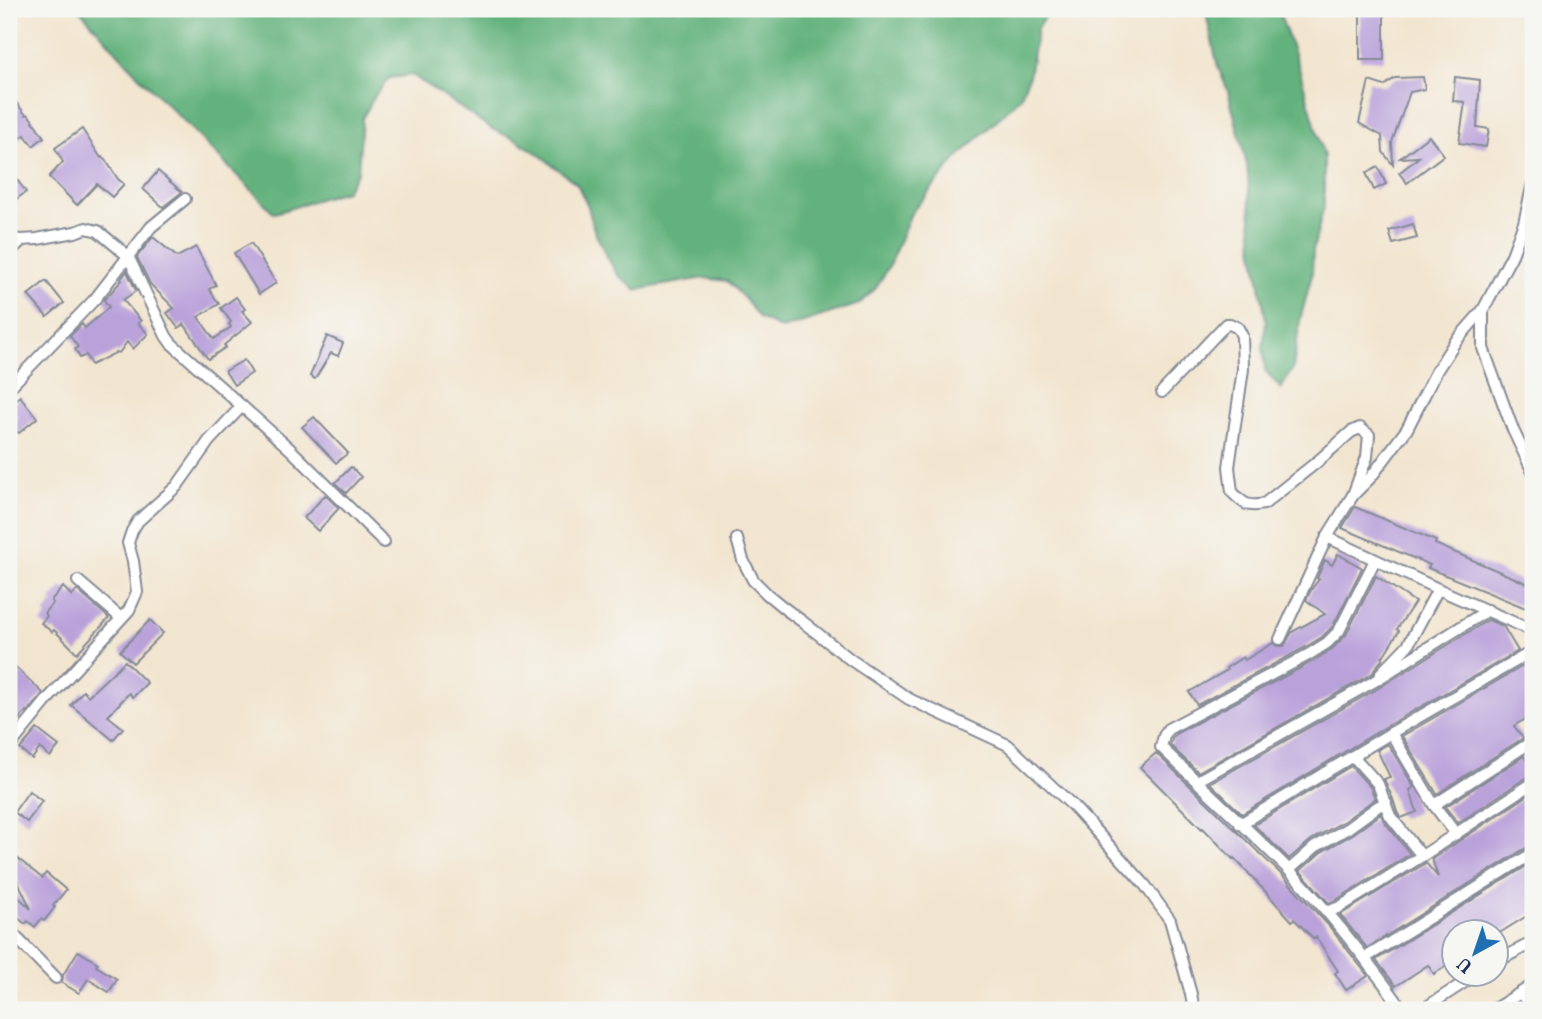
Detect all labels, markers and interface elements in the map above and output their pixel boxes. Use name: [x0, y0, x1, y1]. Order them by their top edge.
north arrow: [1440, 918, 1510, 988]
text: U: [1452, 950, 1479, 979]

